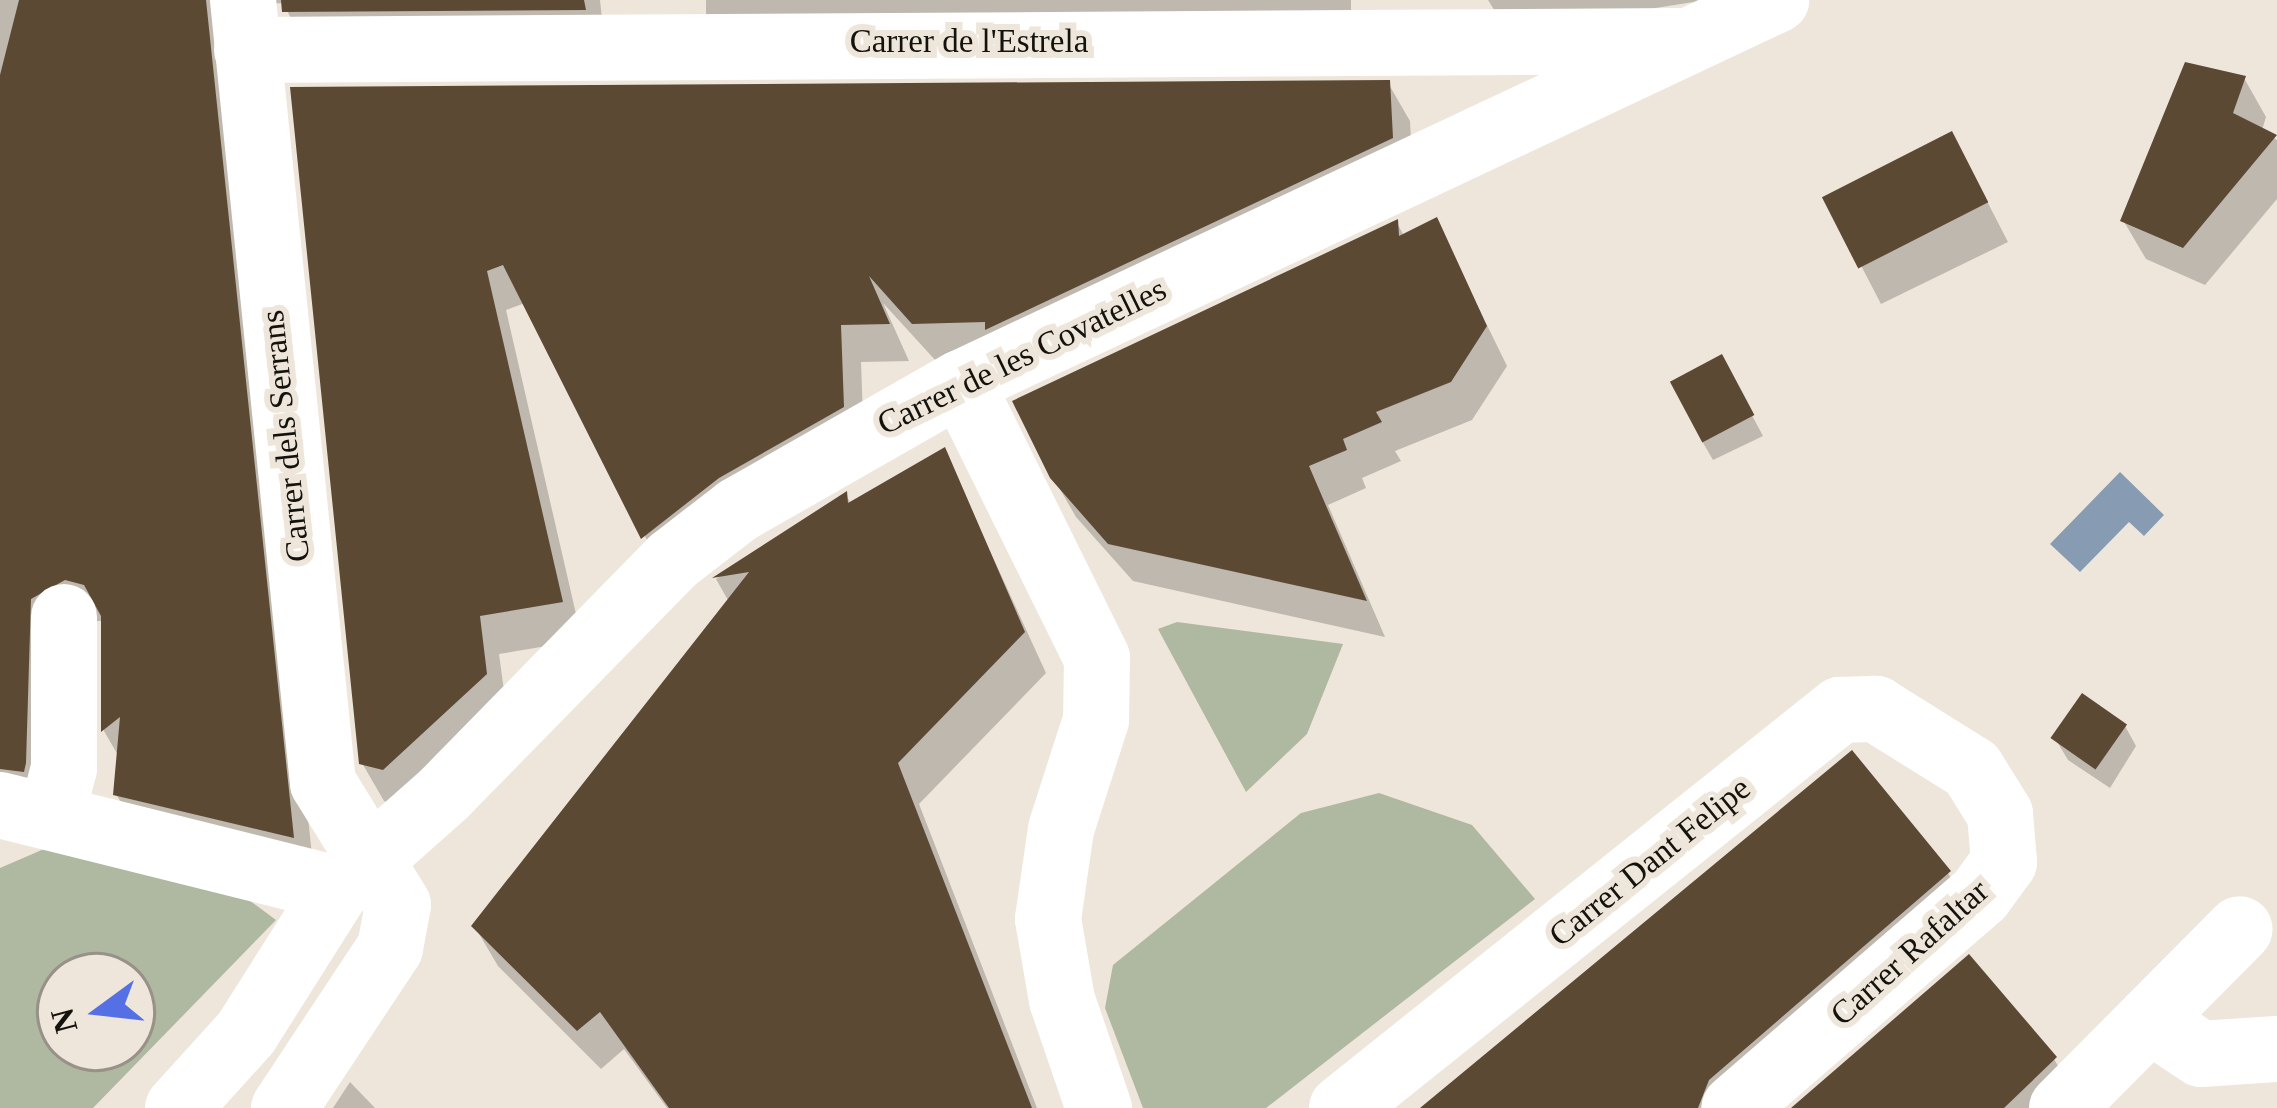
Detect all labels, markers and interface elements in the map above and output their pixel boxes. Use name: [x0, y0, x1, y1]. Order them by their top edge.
street label: Carrer de l'Estrela: [850, 22, 1088, 62]
street label: Carrer de les Covatelles: [871, 270, 1173, 444]
street label: Carrer dels Serrans: [253, 308, 319, 564]
street label: Carrer Dant Felipe: [1541, 769, 1759, 955]
street label: Carrer Rafaltar: [1823, 872, 1997, 1034]
north arrow: [36, 952, 156, 1072]
text: N: [44, 1004, 85, 1037]

